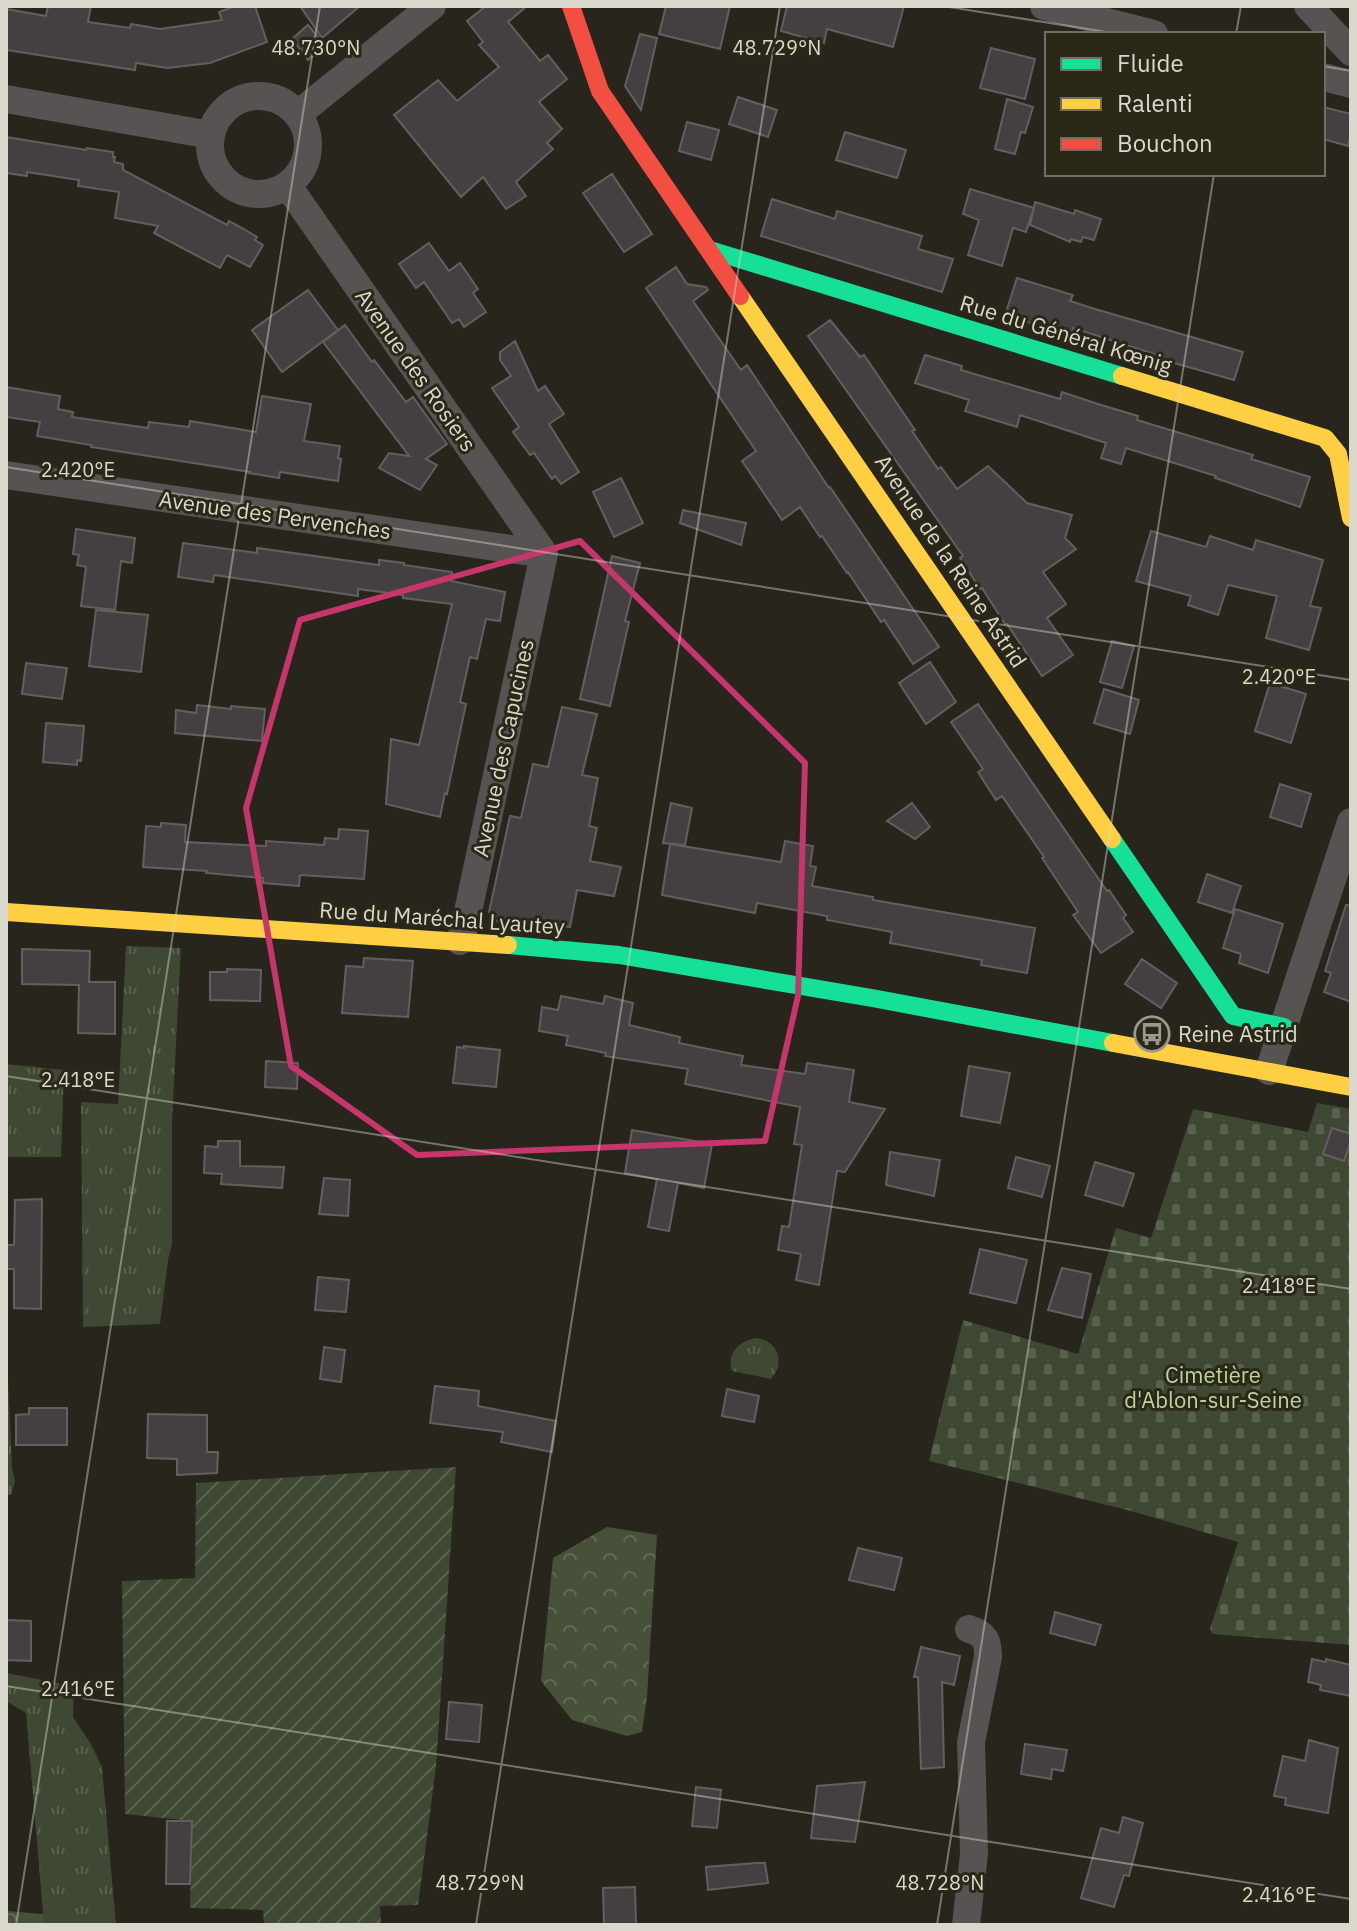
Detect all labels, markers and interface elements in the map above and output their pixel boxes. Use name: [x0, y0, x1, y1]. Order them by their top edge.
legend: [1045, 32, 1325, 176]
text: 48.730°N: [272, 34, 360, 61]
text: 48.729°N: [733, 34, 821, 61]
text: Fluide: [1117, 47, 1184, 79]
text: Ralenti: [1117, 87, 1193, 119]
text: Bouchon: [1117, 127, 1213, 159]
street label: Avenue des Rosiers: [349, 283, 484, 457]
street label: Rue du Général Kœnig: [956, 287, 1176, 380]
street label: Avenue de la Reine Astrid: [869, 448, 1034, 673]
text: 2.420°E: [41, 456, 115, 483]
street label: Avenue des Pervenches: [157, 484, 393, 545]
street label: Avenue des Capucines: [465, 636, 540, 859]
text: 2.420°E: [1242, 663, 1316, 690]
street label: Rue du Maréchal Lyautey: [318, 894, 566, 941]
bus stop icon: Reine Astrid: [1133, 1015, 1171, 1053]
place label: Reine Astrid: [1178, 1019, 1298, 1048]
text: 2.418°E: [41, 1066, 115, 1093]
text: 2.418°E: [1242, 1272, 1316, 1299]
park label: Cimetière d'Ablon-sur-Seine: [1124, 1360, 1302, 1414]
text: 2.416°E: [41, 1675, 115, 1702]
text: 48.729°N: [436, 1869, 524, 1896]
text: 48.728°N: [896, 1869, 984, 1896]
text: 2.416°E: [1242, 1881, 1316, 1908]

